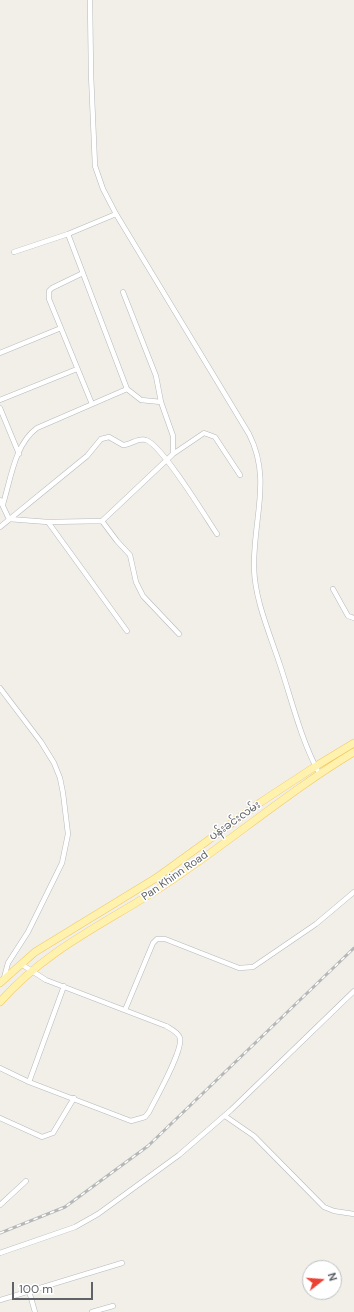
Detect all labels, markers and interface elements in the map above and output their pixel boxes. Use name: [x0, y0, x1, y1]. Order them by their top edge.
street label: ပန်းခင်းလမ်း: [207, 799, 263, 843]
street label: Pan Khinn Road: [139, 848, 211, 904]
north arrow: [302, 1260, 342, 1300]
text: N: [325, 1271, 340, 1283]
scale bar: [14, 1274, 95, 1300]
text: 100 m: [19, 1281, 53, 1297]

